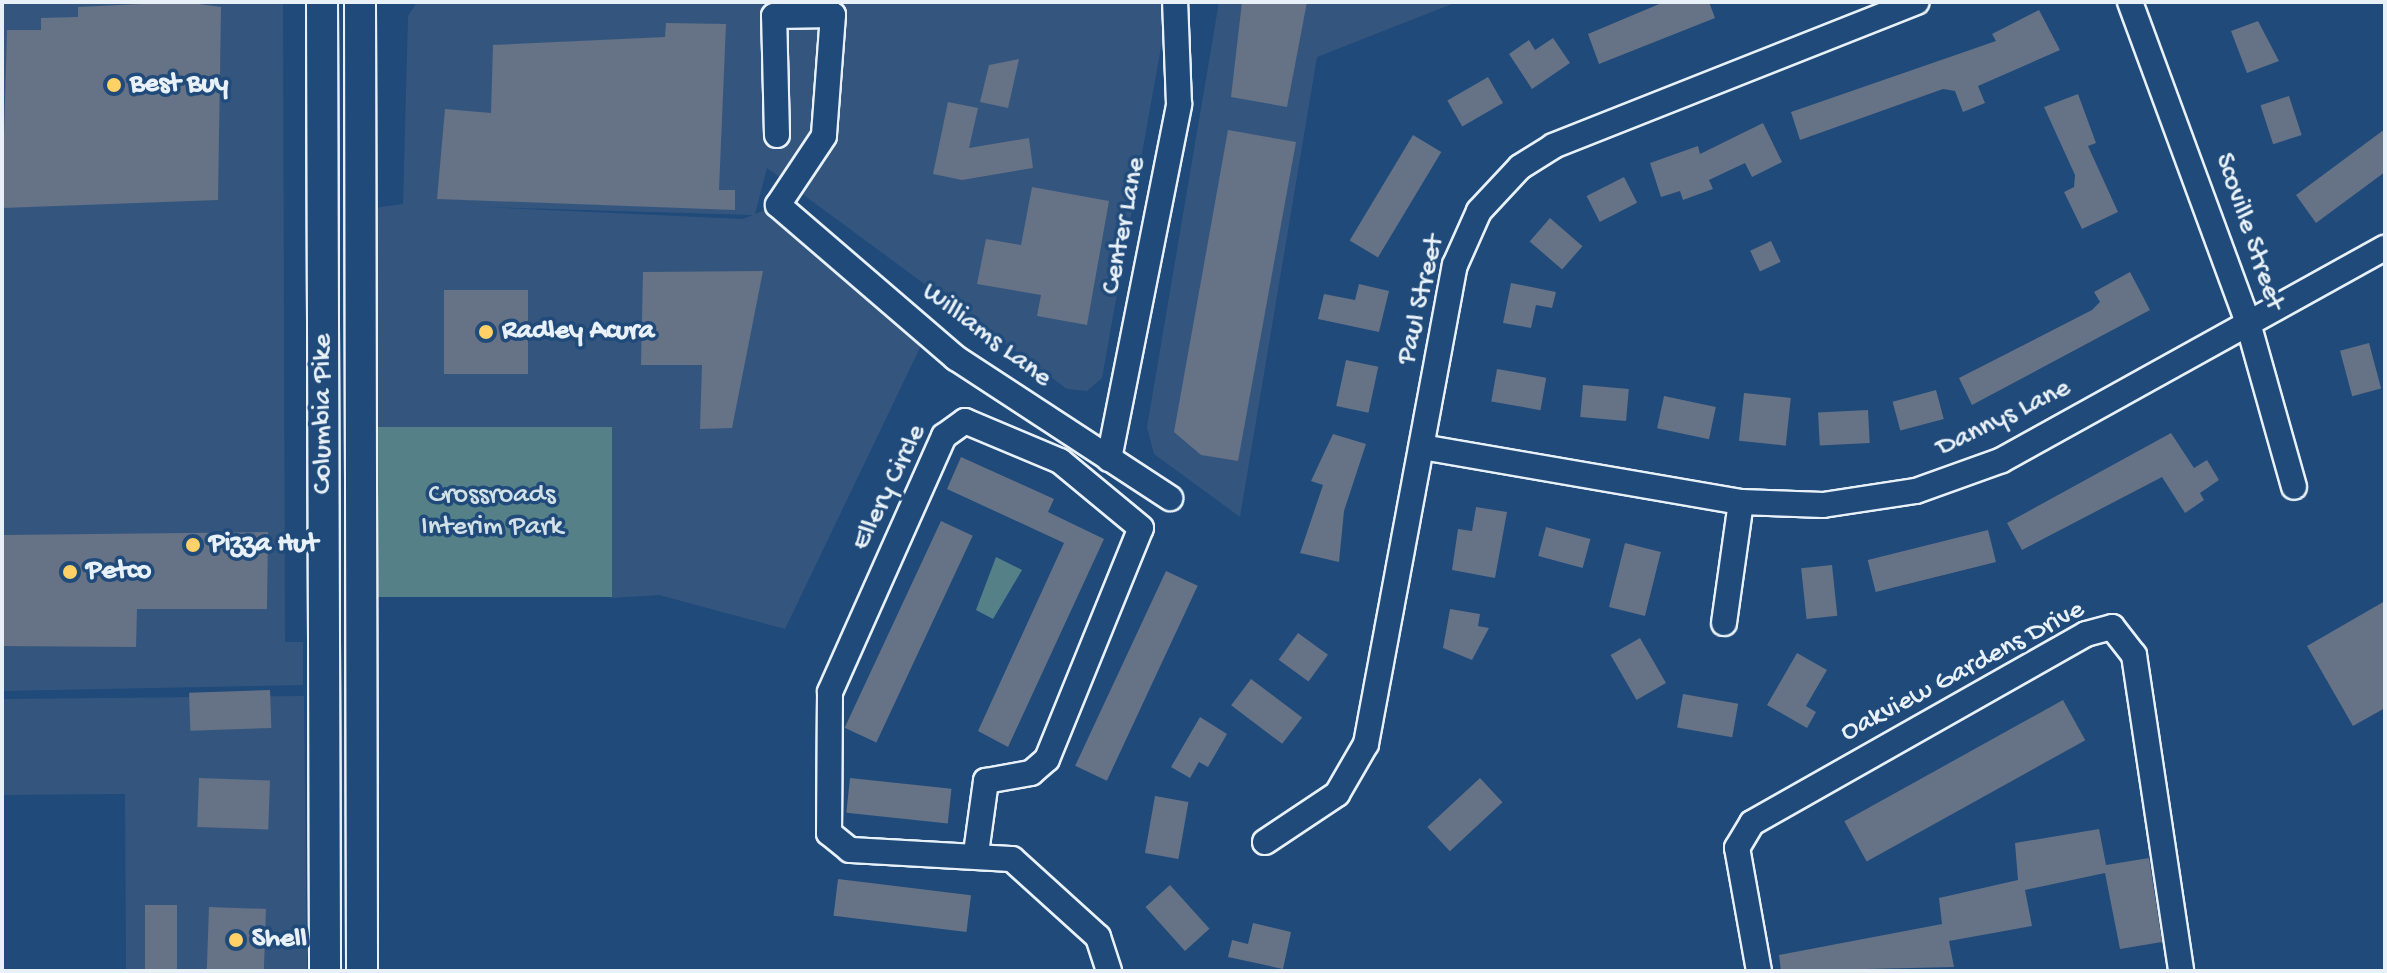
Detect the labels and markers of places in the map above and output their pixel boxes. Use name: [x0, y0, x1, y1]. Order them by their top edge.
place label: Best Buy: [130, 68, 228, 102]
marker: Best Buy: [105, 76, 123, 94]
place label: Radley Acura: [502, 315, 654, 349]
marker: Radley Acura: [477, 323, 495, 341]
place label: Pizza Hut: [209, 528, 318, 562]
marker: Pizza Hut: [184, 536, 202, 554]
place label: Petco: [86, 555, 151, 589]
marker: Petco: [61, 563, 79, 581]
place label: Shell: [252, 923, 307, 957]
marker: Shell: [227, 931, 245, 949]

